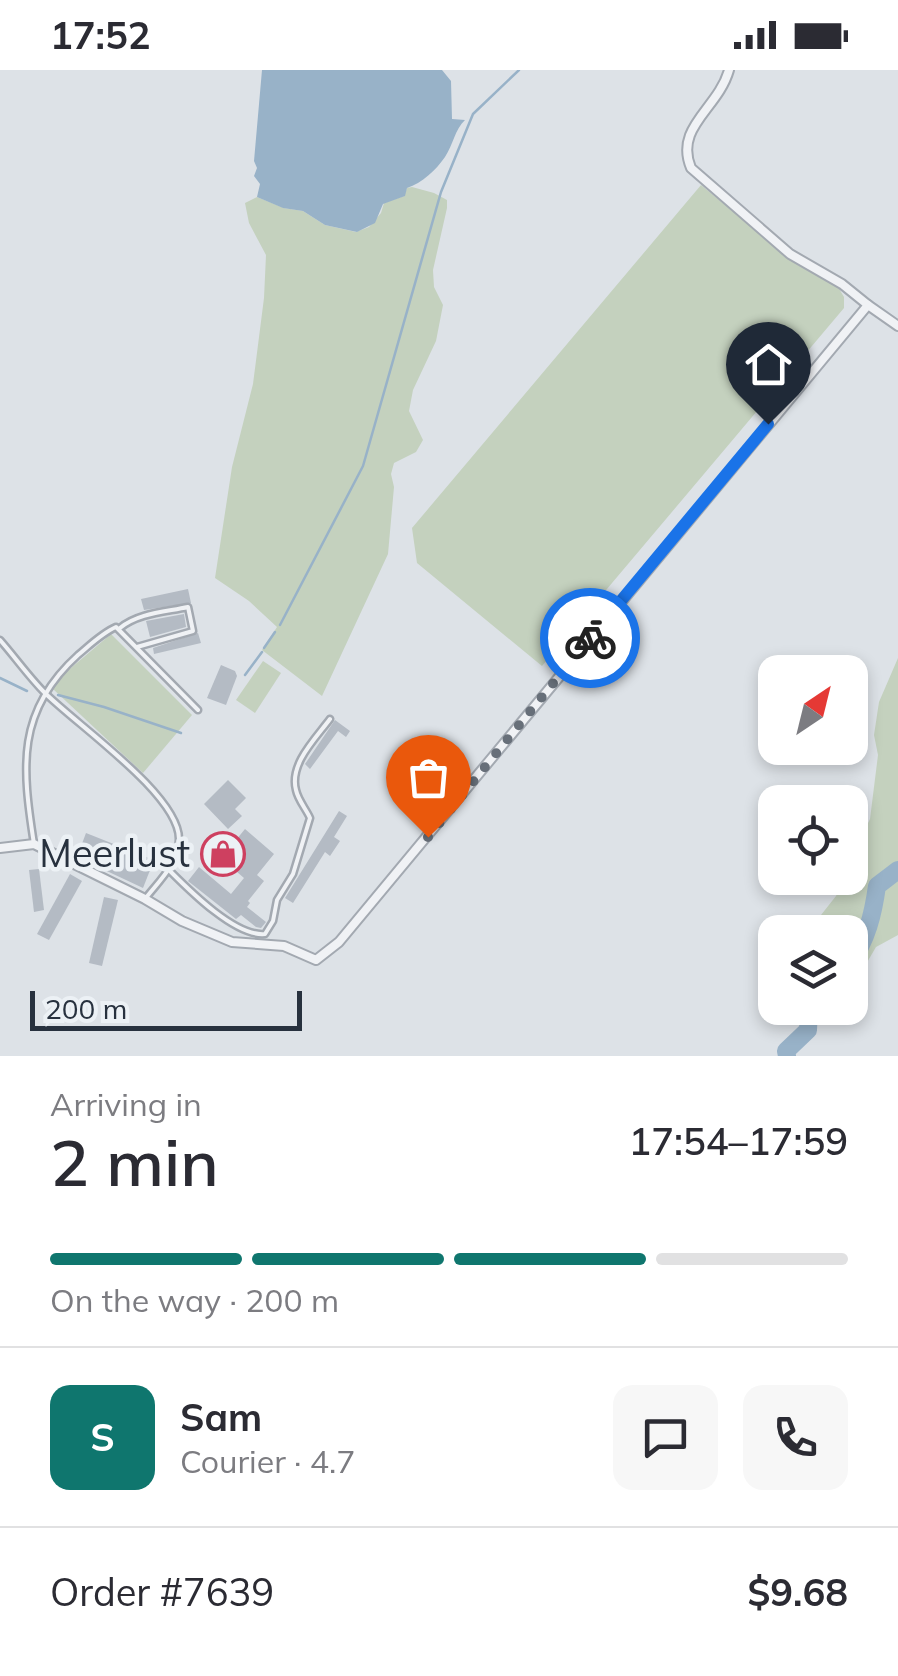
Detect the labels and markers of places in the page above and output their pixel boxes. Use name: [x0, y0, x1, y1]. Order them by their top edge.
pin: [726, 322, 811, 425]
pin: [386, 735, 471, 838]
place label: Meerlust: [39, 829, 190, 877]
shop icon: Meerlust: [200, 831, 246, 877]

